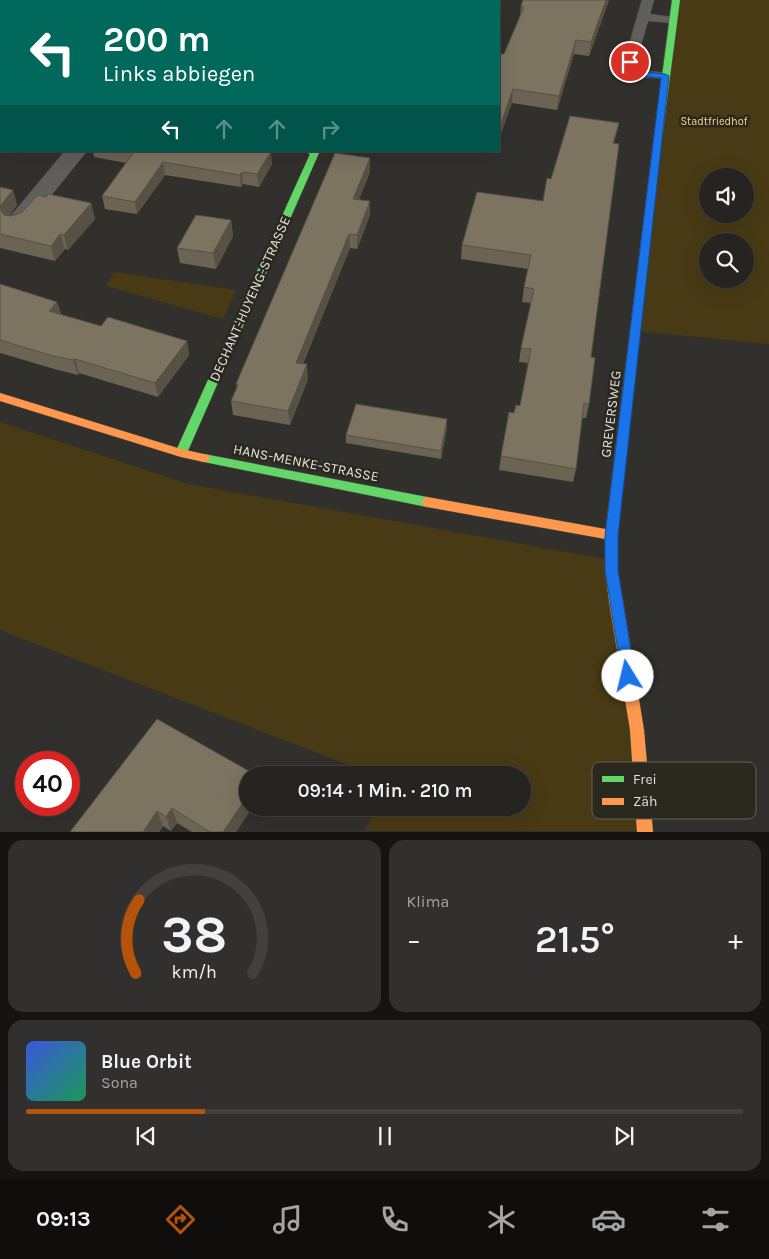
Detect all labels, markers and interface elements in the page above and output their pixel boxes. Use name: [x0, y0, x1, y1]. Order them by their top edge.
text: 200 m: [103, 19, 211, 60]
icon: left: [20, 20, 85, 85]
pin: [609, 41, 651, 83]
icon: arrive: [616, 48, 644, 76]
text: Links abbiegen: [103, 61, 255, 87]
icon: left: [157, 115, 185, 143]
icon: ahead: [210, 115, 238, 143]
icon: ahead: [263, 115, 291, 143]
icon: right: [316, 115, 344, 143]
park label: Stadtfriedhof: [680, 115, 748, 128]
map controls: [699, 168, 754, 288]
button: sound: [699, 168, 754, 223]
street label: DECHANT-HUYENG-STRASSE: [206, 214, 294, 384]
button: search: [699, 233, 754, 288]
street label: GREVERSWEG: [597, 369, 625, 459]
street label: HANS-MENKE-STRASSE: [232, 441, 380, 485]
position arrow: [601, 649, 653, 701]
speed limit sign: 40: [15, 751, 80, 816]
legend: [592, 762, 756, 819]
text: Frei: [633, 771, 657, 788]
text: 09:14 · 1 Min. · 210 m: [298, 780, 472, 802]
text: Zäh: [633, 793, 657, 810]
text: Klima: [407, 892, 449, 911]
text: 38: [161, 904, 227, 965]
text: 21.5°: [535, 917, 615, 962]
text: −: [407, 923, 421, 956]
text: +: [728, 923, 743, 956]
text: km/h: [172, 962, 217, 983]
text: Blue Orbit: [101, 1051, 192, 1073]
text: Sona: [101, 1073, 138, 1092]
icon: previous: [132, 1122, 160, 1150]
icon: pause: [371, 1122, 399, 1150]
icon: next: [610, 1122, 638, 1150]
icon: directions: [163, 1202, 198, 1237]
icon: music: [270, 1202, 305, 1237]
icon: phone: [377, 1202, 412, 1237]
icon: climate: [484, 1202, 519, 1237]
icon: car: [591, 1202, 626, 1237]
icon: filters: [698, 1202, 733, 1237]
text: 09:13: [36, 1206, 91, 1232]

